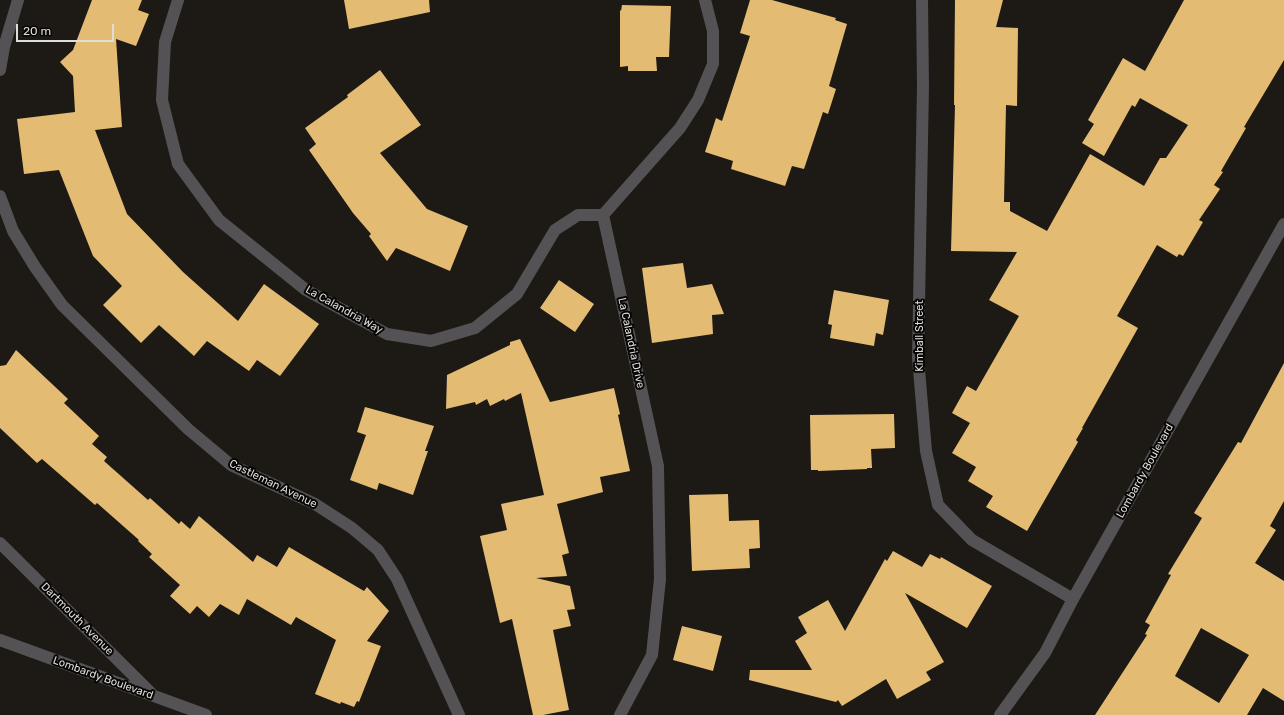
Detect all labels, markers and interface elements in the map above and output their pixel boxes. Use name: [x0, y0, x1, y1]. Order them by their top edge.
scale bar: [18, 16, 116, 42]
text: 20 m: [23, 24, 51, 38]
street label: La Calandria Way: [303, 283, 385, 337]
street label: La Calandria Drive: [615, 296, 647, 390]
street label: Kimball Street: [913, 300, 927, 372]
street label: Lombardy Boulevard: [1114, 422, 1176, 520]
street label: Castleman Avenue: [227, 457, 319, 511]
street label: Dartmouth Avenue: [38, 580, 116, 658]
street label: Lombardy Boulevard: [51, 654, 155, 702]

